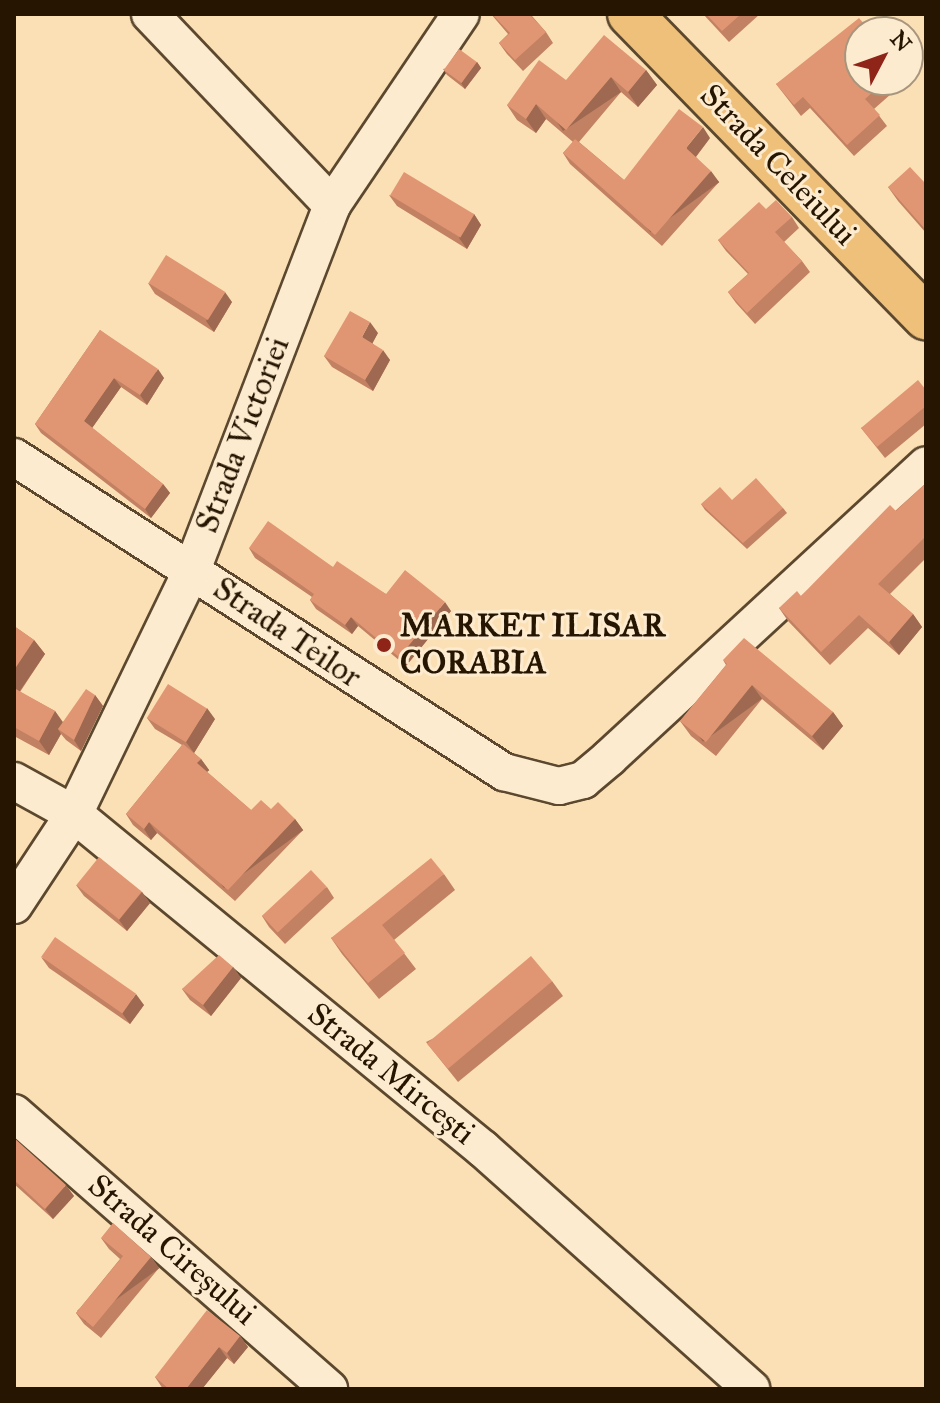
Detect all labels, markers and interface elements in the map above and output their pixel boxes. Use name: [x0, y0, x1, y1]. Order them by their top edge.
north arrow: [844, 16, 924, 96]
text: N: [885, 25, 917, 57]
street label: Strada Celeiului: [692, 77, 864, 253]
street label: Strada Victoriei: [188, 332, 298, 538]
street label: Strada Teilor: [206, 570, 368, 696]
place label: MARKET ILISAR CORABIA: [400, 608, 665, 683]
marker: MARKET ILISAR CORABIA: [375, 636, 393, 654]
street label: Strada Mircești: [300, 995, 482, 1153]
street label: Strada Cireșului: [80, 1166, 264, 1334]

